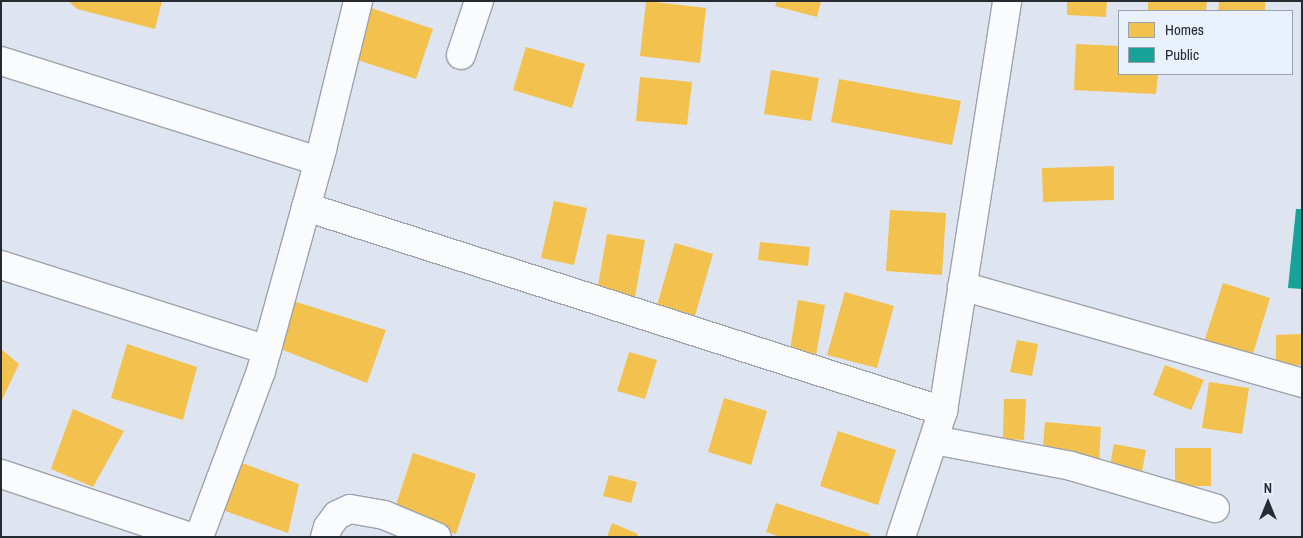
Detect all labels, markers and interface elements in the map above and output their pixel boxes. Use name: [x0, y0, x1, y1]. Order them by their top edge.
legend: [1118, 10, 1293, 75]
text: Homes: [1165, 19, 1204, 40]
text: Public: [1165, 44, 1199, 65]
north arrow: [1243, 478, 1293, 528]
text: N: [1264, 479, 1272, 497]

